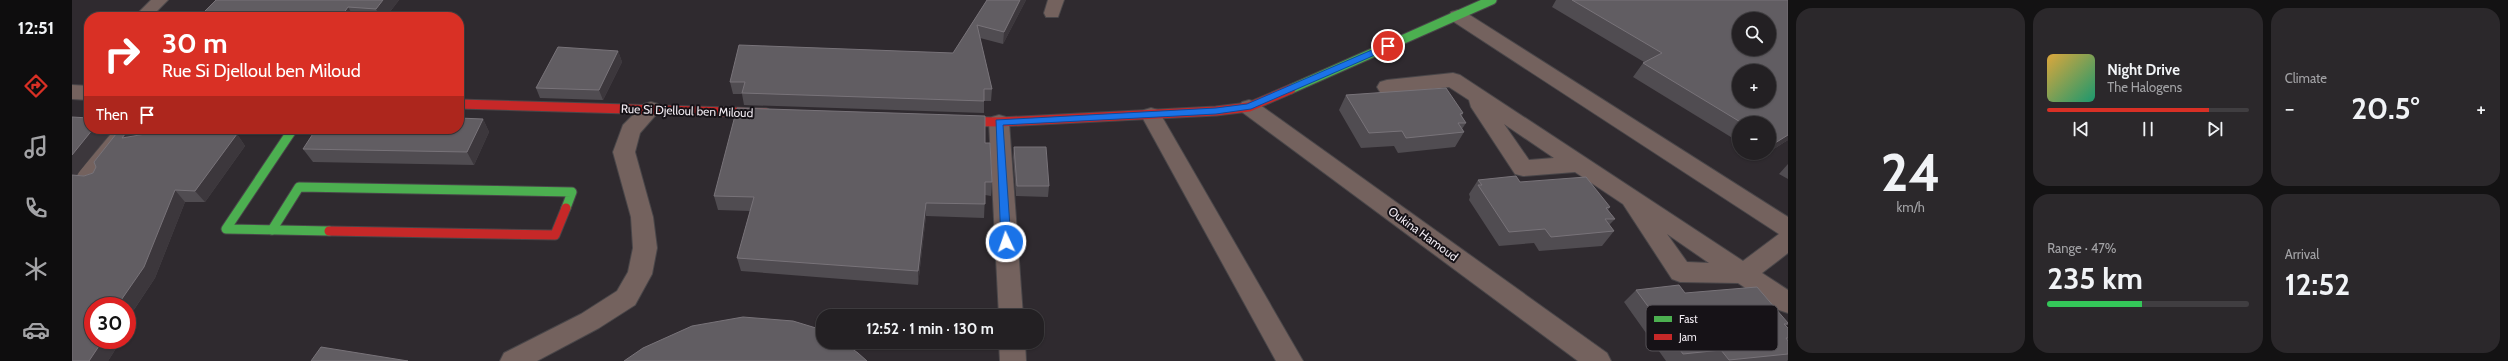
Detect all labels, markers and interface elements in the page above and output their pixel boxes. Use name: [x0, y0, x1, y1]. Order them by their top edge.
map controls: [1732, 12, 1776, 160]
button: search: [1732, 12, 1776, 56]
text: 12:51: [18, 17, 54, 39]
text: 30 m: [162, 26, 228, 60]
icon: right: [96, 28, 148, 80]
pin: [1371, 29, 1405, 63]
icon: arrive: [1377, 35, 1399, 57]
text: Rue Si Djelloul ben Miloud: [162, 60, 361, 82]
text: Night Drive: [2107, 61, 2180, 79]
button: +: [1732, 64, 1776, 108]
text: Climate: [2285, 70, 2327, 86]
icon: directions: [22, 72, 50, 100]
text: The Halogens: [2107, 79, 2182, 95]
text: 20.5°: [2351, 90, 2419, 127]
text: −: [2285, 95, 2294, 122]
text: +: [2476, 95, 2486, 122]
street label: Rue Si Djelloul ben Miloud: [621, 101, 753, 120]
icon: arrive: [136, 104, 158, 126]
text: Then: [96, 106, 128, 124]
button: −: [1732, 116, 1776, 160]
icon: previous: [2070, 118, 2092, 140]
icon: pause: [2137, 118, 2159, 140]
icon: next: [2204, 118, 2226, 140]
icon: music: [22, 133, 50, 161]
text: 24: [1881, 141, 1941, 204]
icon: phone: [22, 194, 50, 222]
text: km/h: [1896, 199, 1925, 215]
street label: Oukina Hamoud: [1385, 203, 1461, 264]
position arrow: [985, 221, 1027, 263]
text: Range · 47%: [2047, 240, 2116, 256]
text: Arrival: [2285, 246, 2319, 262]
icon: climate: [22, 255, 50, 283]
text: 235 km: [2047, 260, 2143, 297]
text: 12:52: [2285, 266, 2350, 303]
speed limit sign: 30: [84, 297, 136, 349]
legend: [1646, 305, 1778, 351]
text: Fast: [1679, 312, 1698, 326]
icon: car: [22, 316, 50, 344]
text: 12:52 · 1 min · 130 m: [866, 320, 994, 338]
text: Jam: [1678, 330, 1697, 344]

